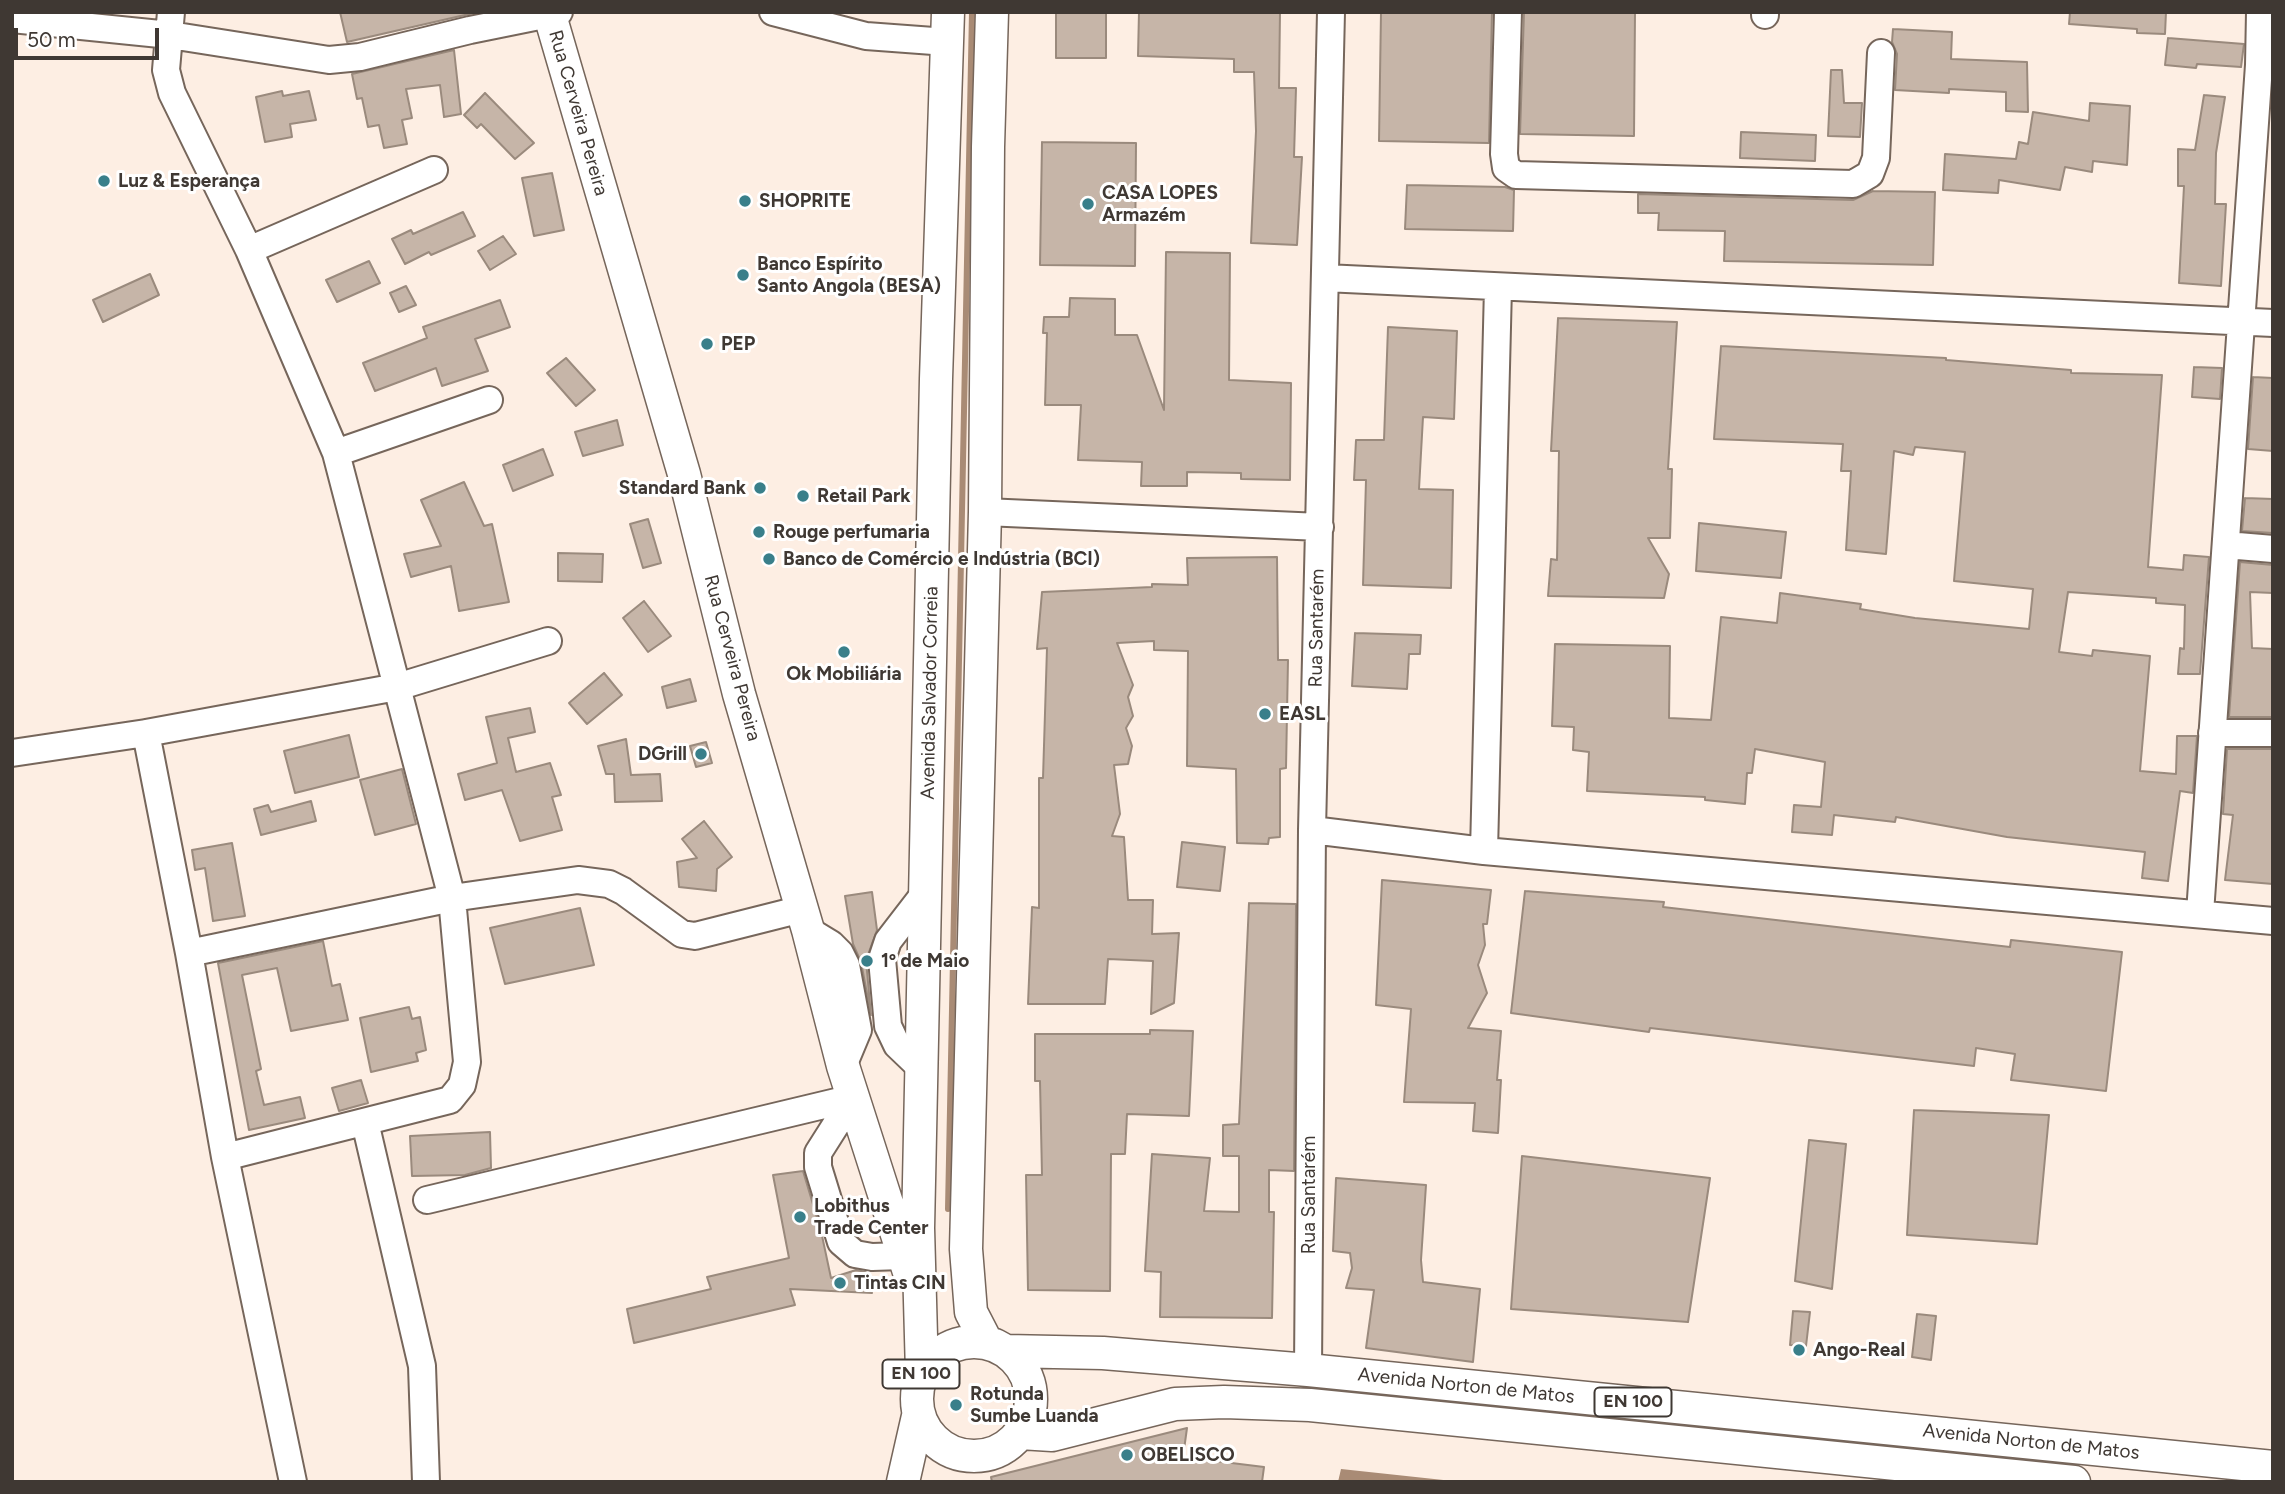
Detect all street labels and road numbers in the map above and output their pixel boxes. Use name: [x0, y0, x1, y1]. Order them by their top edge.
street label: Rua Cerveira Pereira: [543, 28, 613, 198]
street label: Rua Santarém: [1305, 568, 1329, 688]
street label: Rua Cerveira Pereira: [699, 572, 765, 744]
street label: Avenida Salvador Correia: [917, 586, 943, 800]
street label: Rua Santarém: [1298, 1136, 1320, 1254]
road number: EN 100: [883, 1359, 960, 1388]
street label: Avenida Norton de Matos: [1357, 1363, 1575, 1409]
road number: EN 100: [1594, 1387, 1672, 1416]
street label: Avenida Norton de Matos: [1922, 1419, 2140, 1465]

